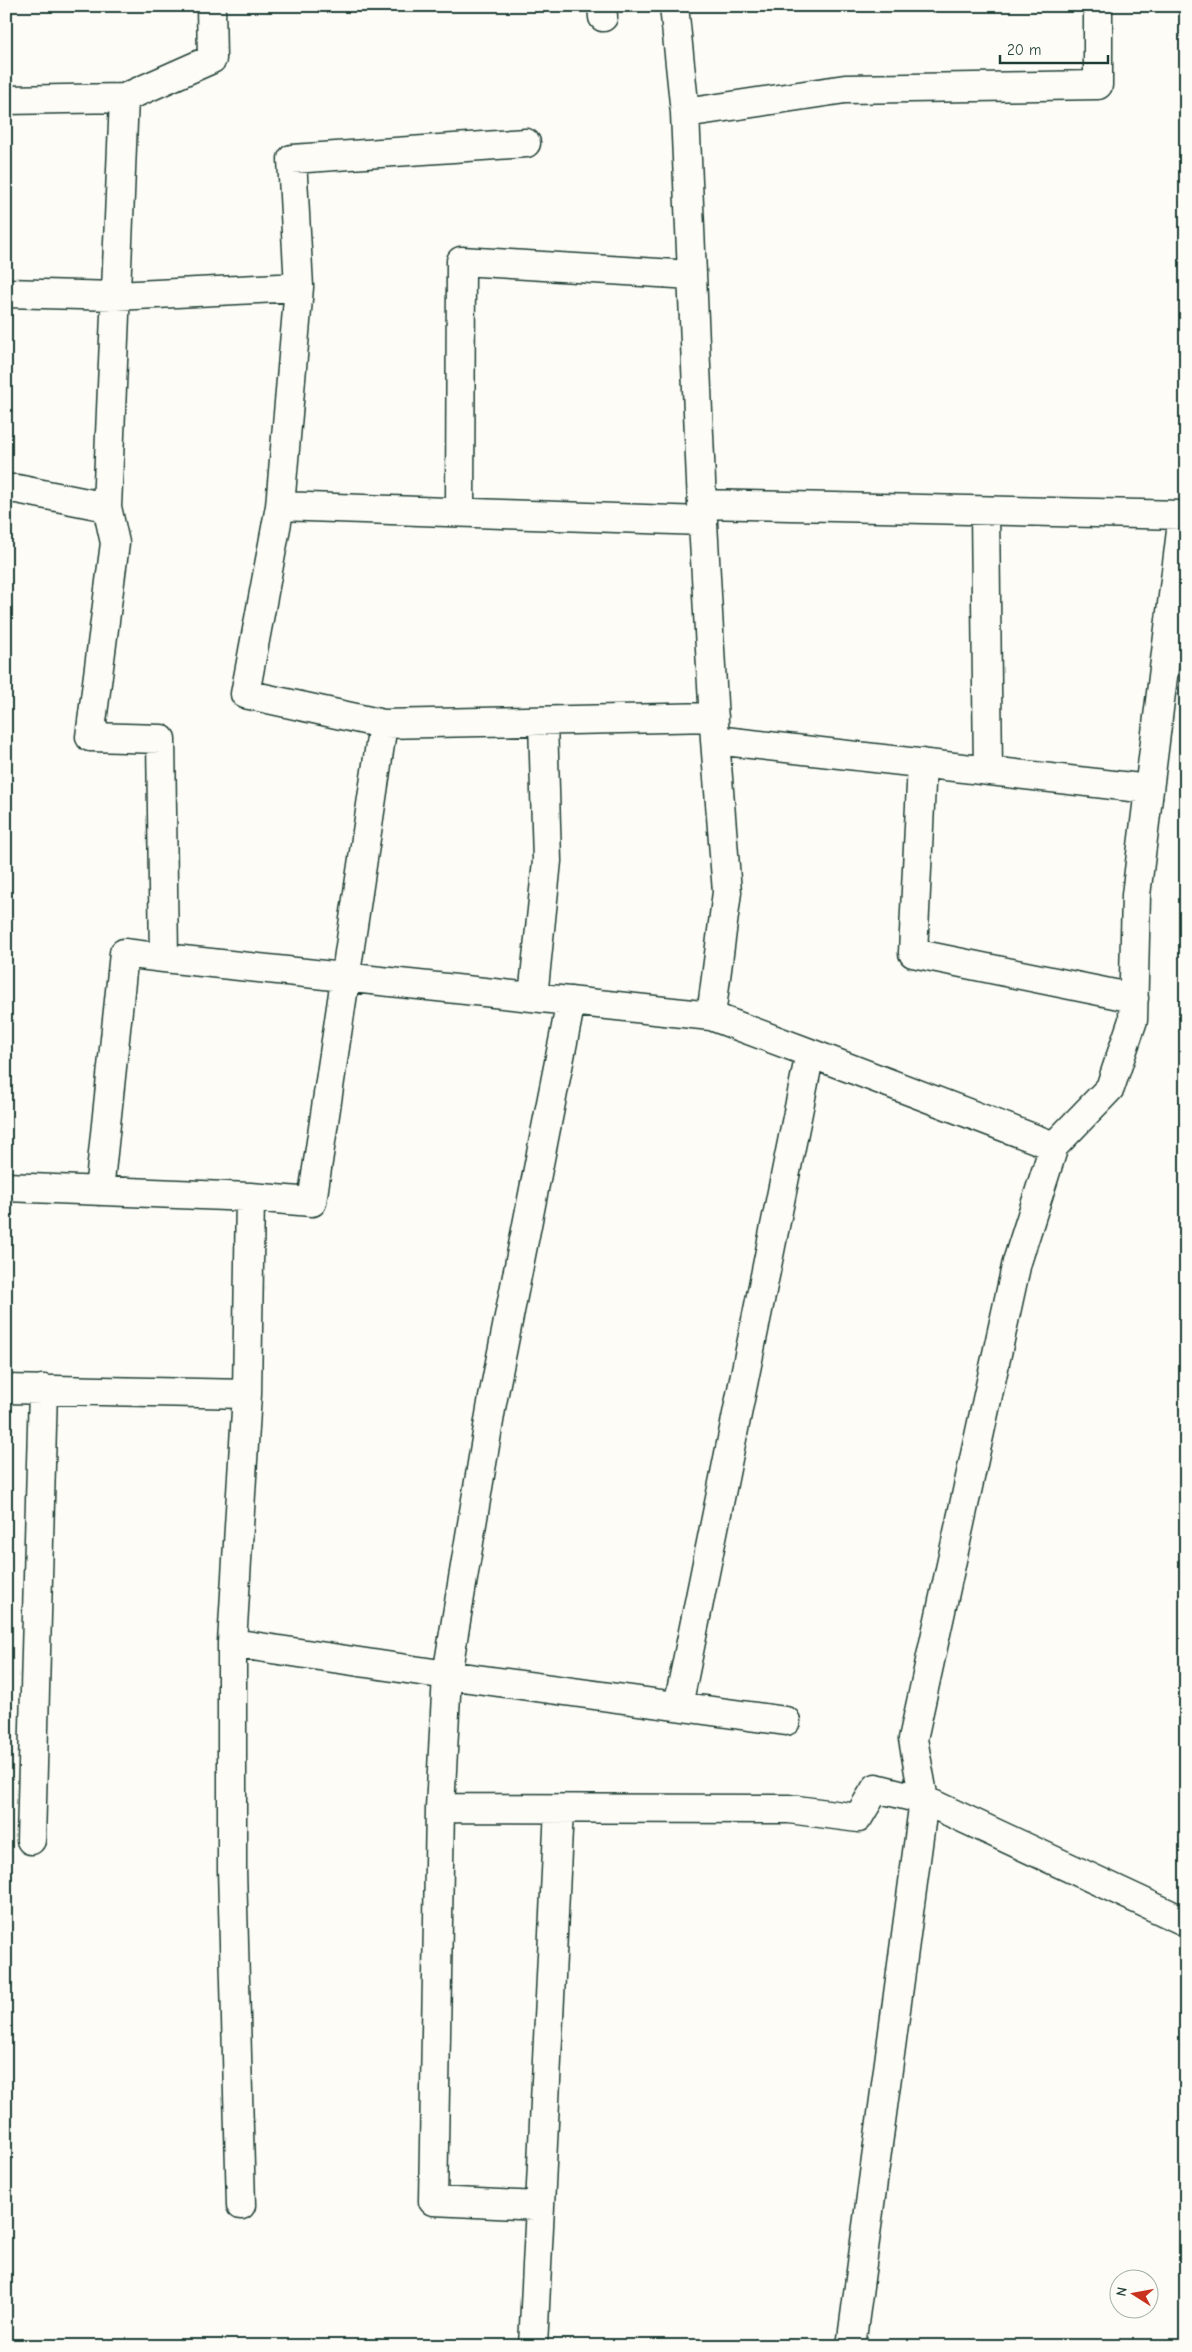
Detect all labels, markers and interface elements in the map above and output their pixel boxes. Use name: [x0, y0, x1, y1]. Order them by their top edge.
scale bar: [1000, 32, 1107, 64]
text: 20 m: [1007, 41, 1041, 59]
north arrow: [1110, 2270, 1160, 2320]
text: N: [1113, 2286, 1131, 2298]

